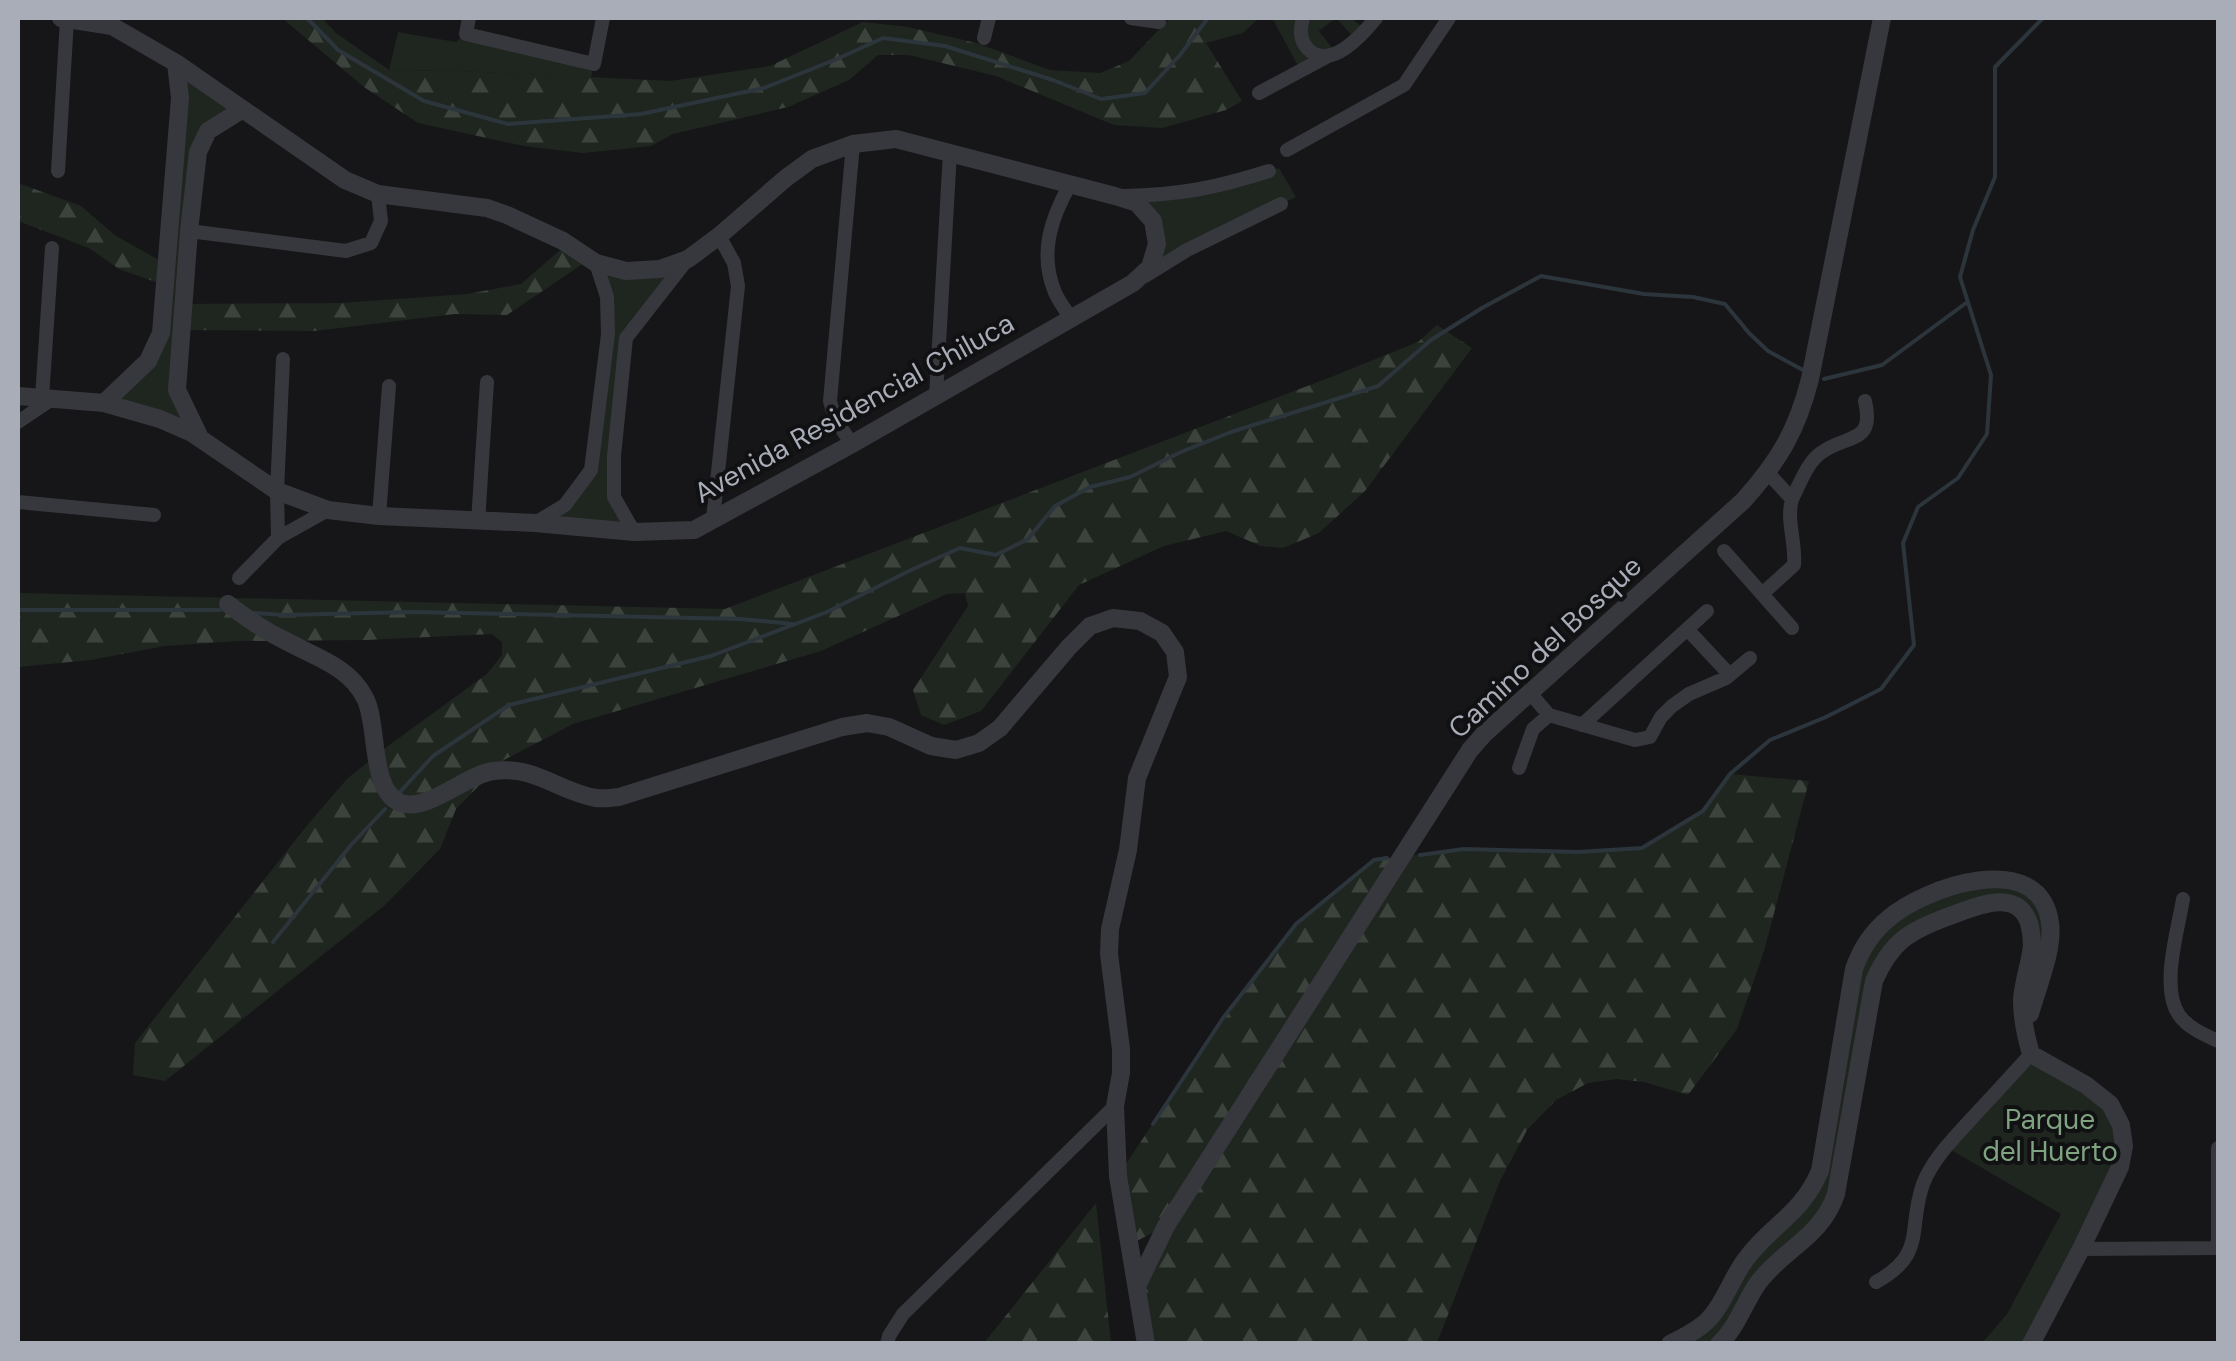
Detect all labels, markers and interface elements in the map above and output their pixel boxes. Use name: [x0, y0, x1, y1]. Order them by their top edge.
street label: Avenida Residencial Chiluca: [687, 304, 1021, 512]
street label: Camino del Bosque: [1440, 548, 1650, 746]
park label: Parque del Huerto: [1982, 1101, 2118, 1170]

